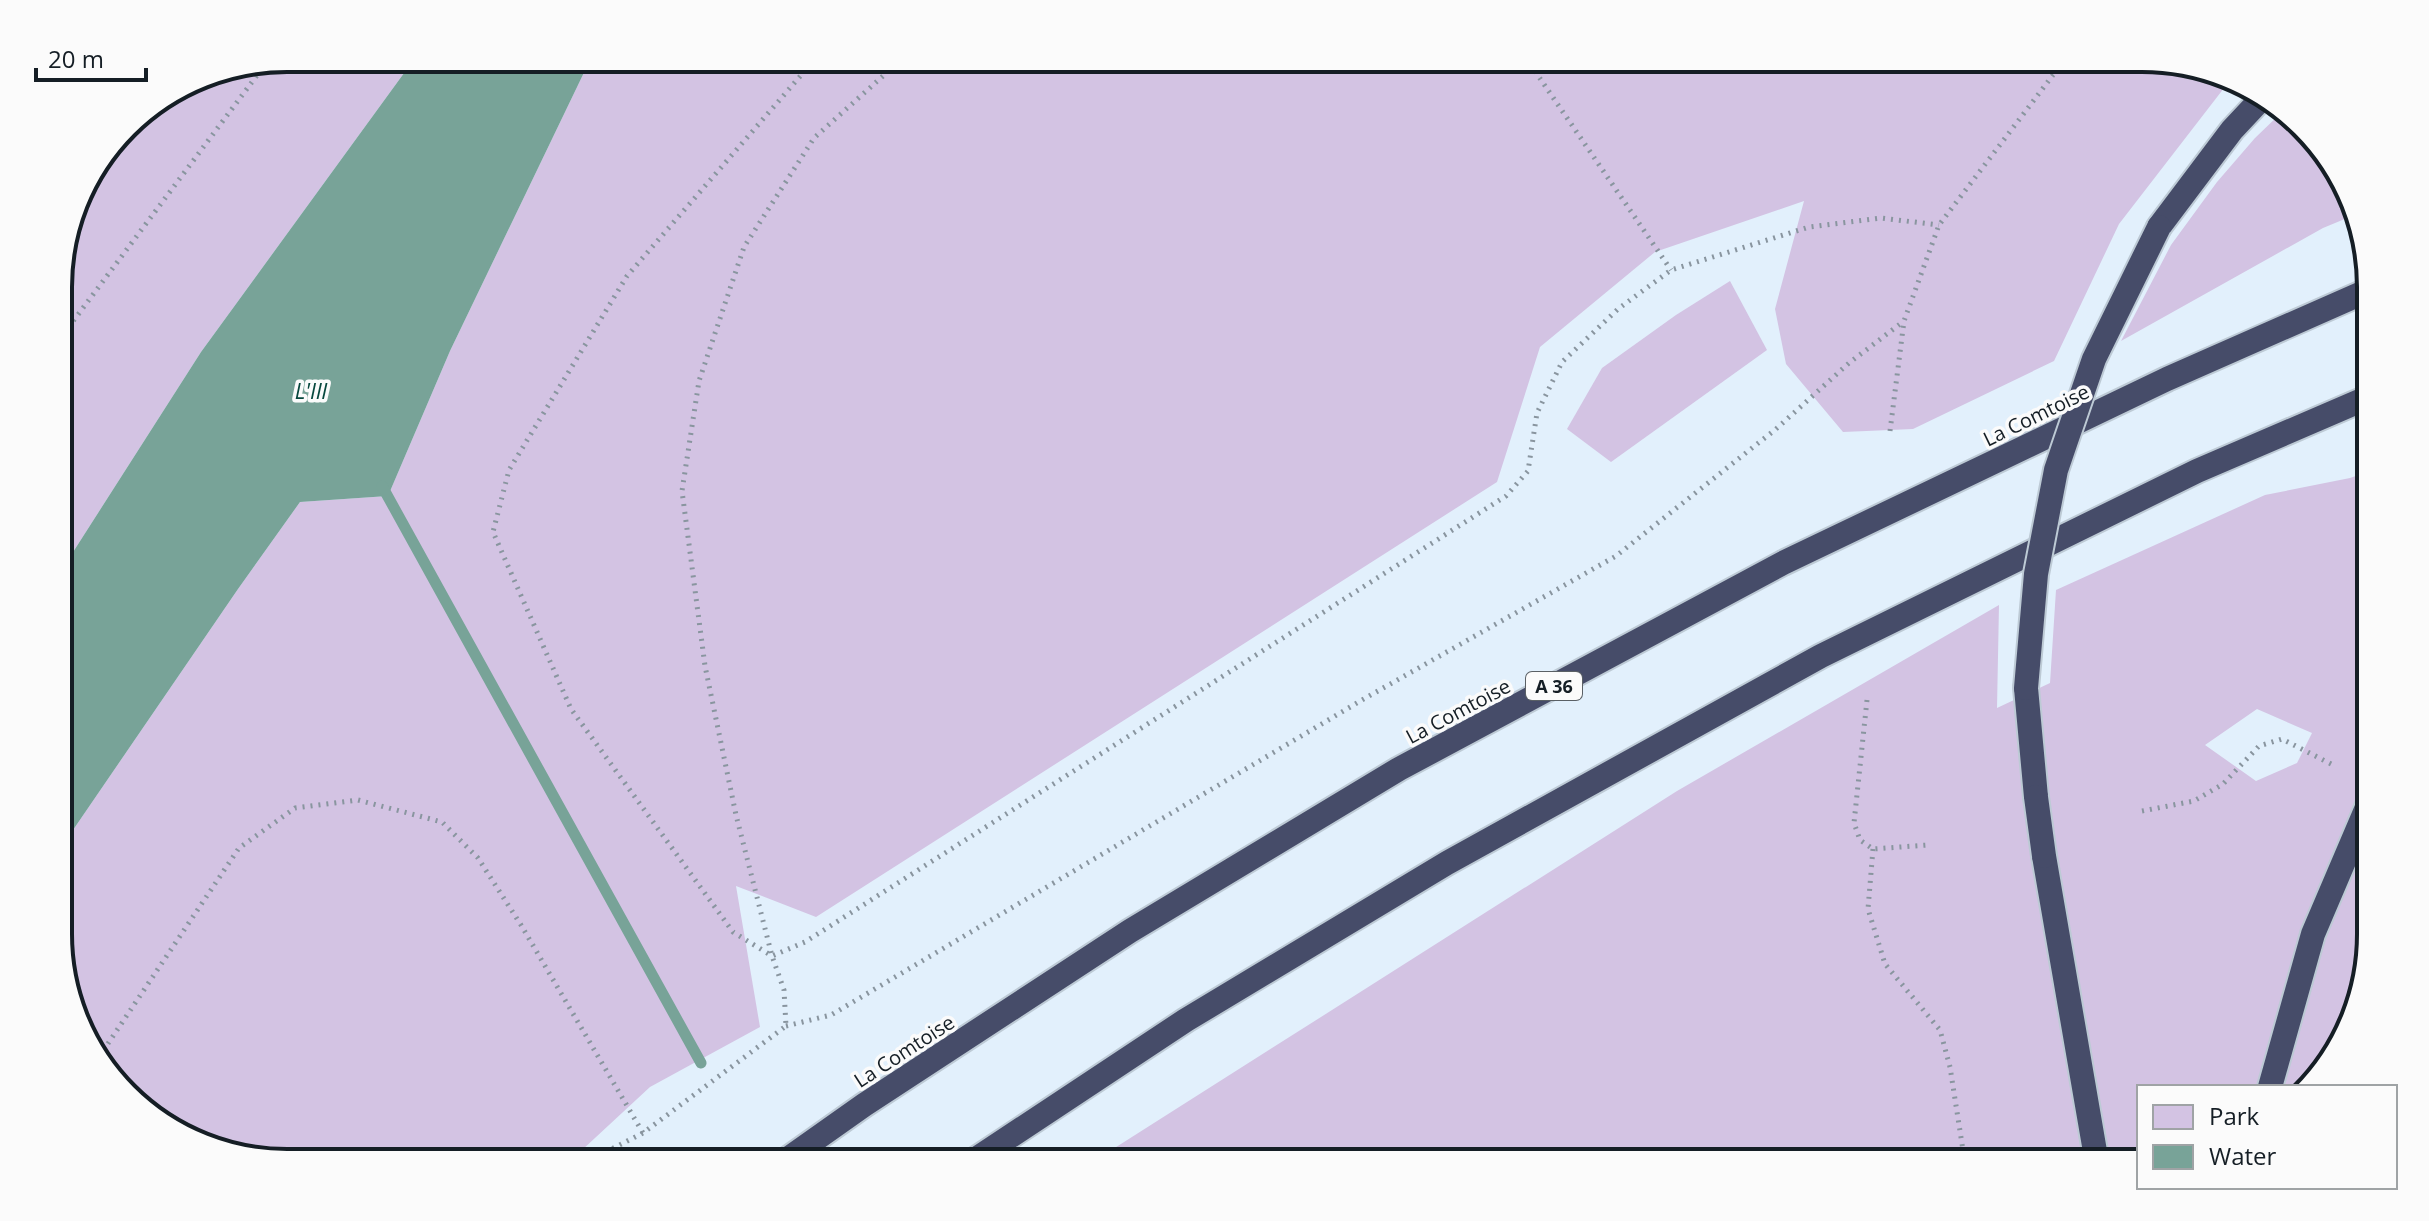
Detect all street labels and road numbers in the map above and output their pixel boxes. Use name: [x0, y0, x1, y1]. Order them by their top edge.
street label: La Comtoise: [1978, 378, 2094, 452]
street label: La Comtoise: [1401, 672, 1515, 750]
road number: A 36: [1526, 672, 1582, 700]
street label: La Comtoise: [848, 1008, 960, 1094]

